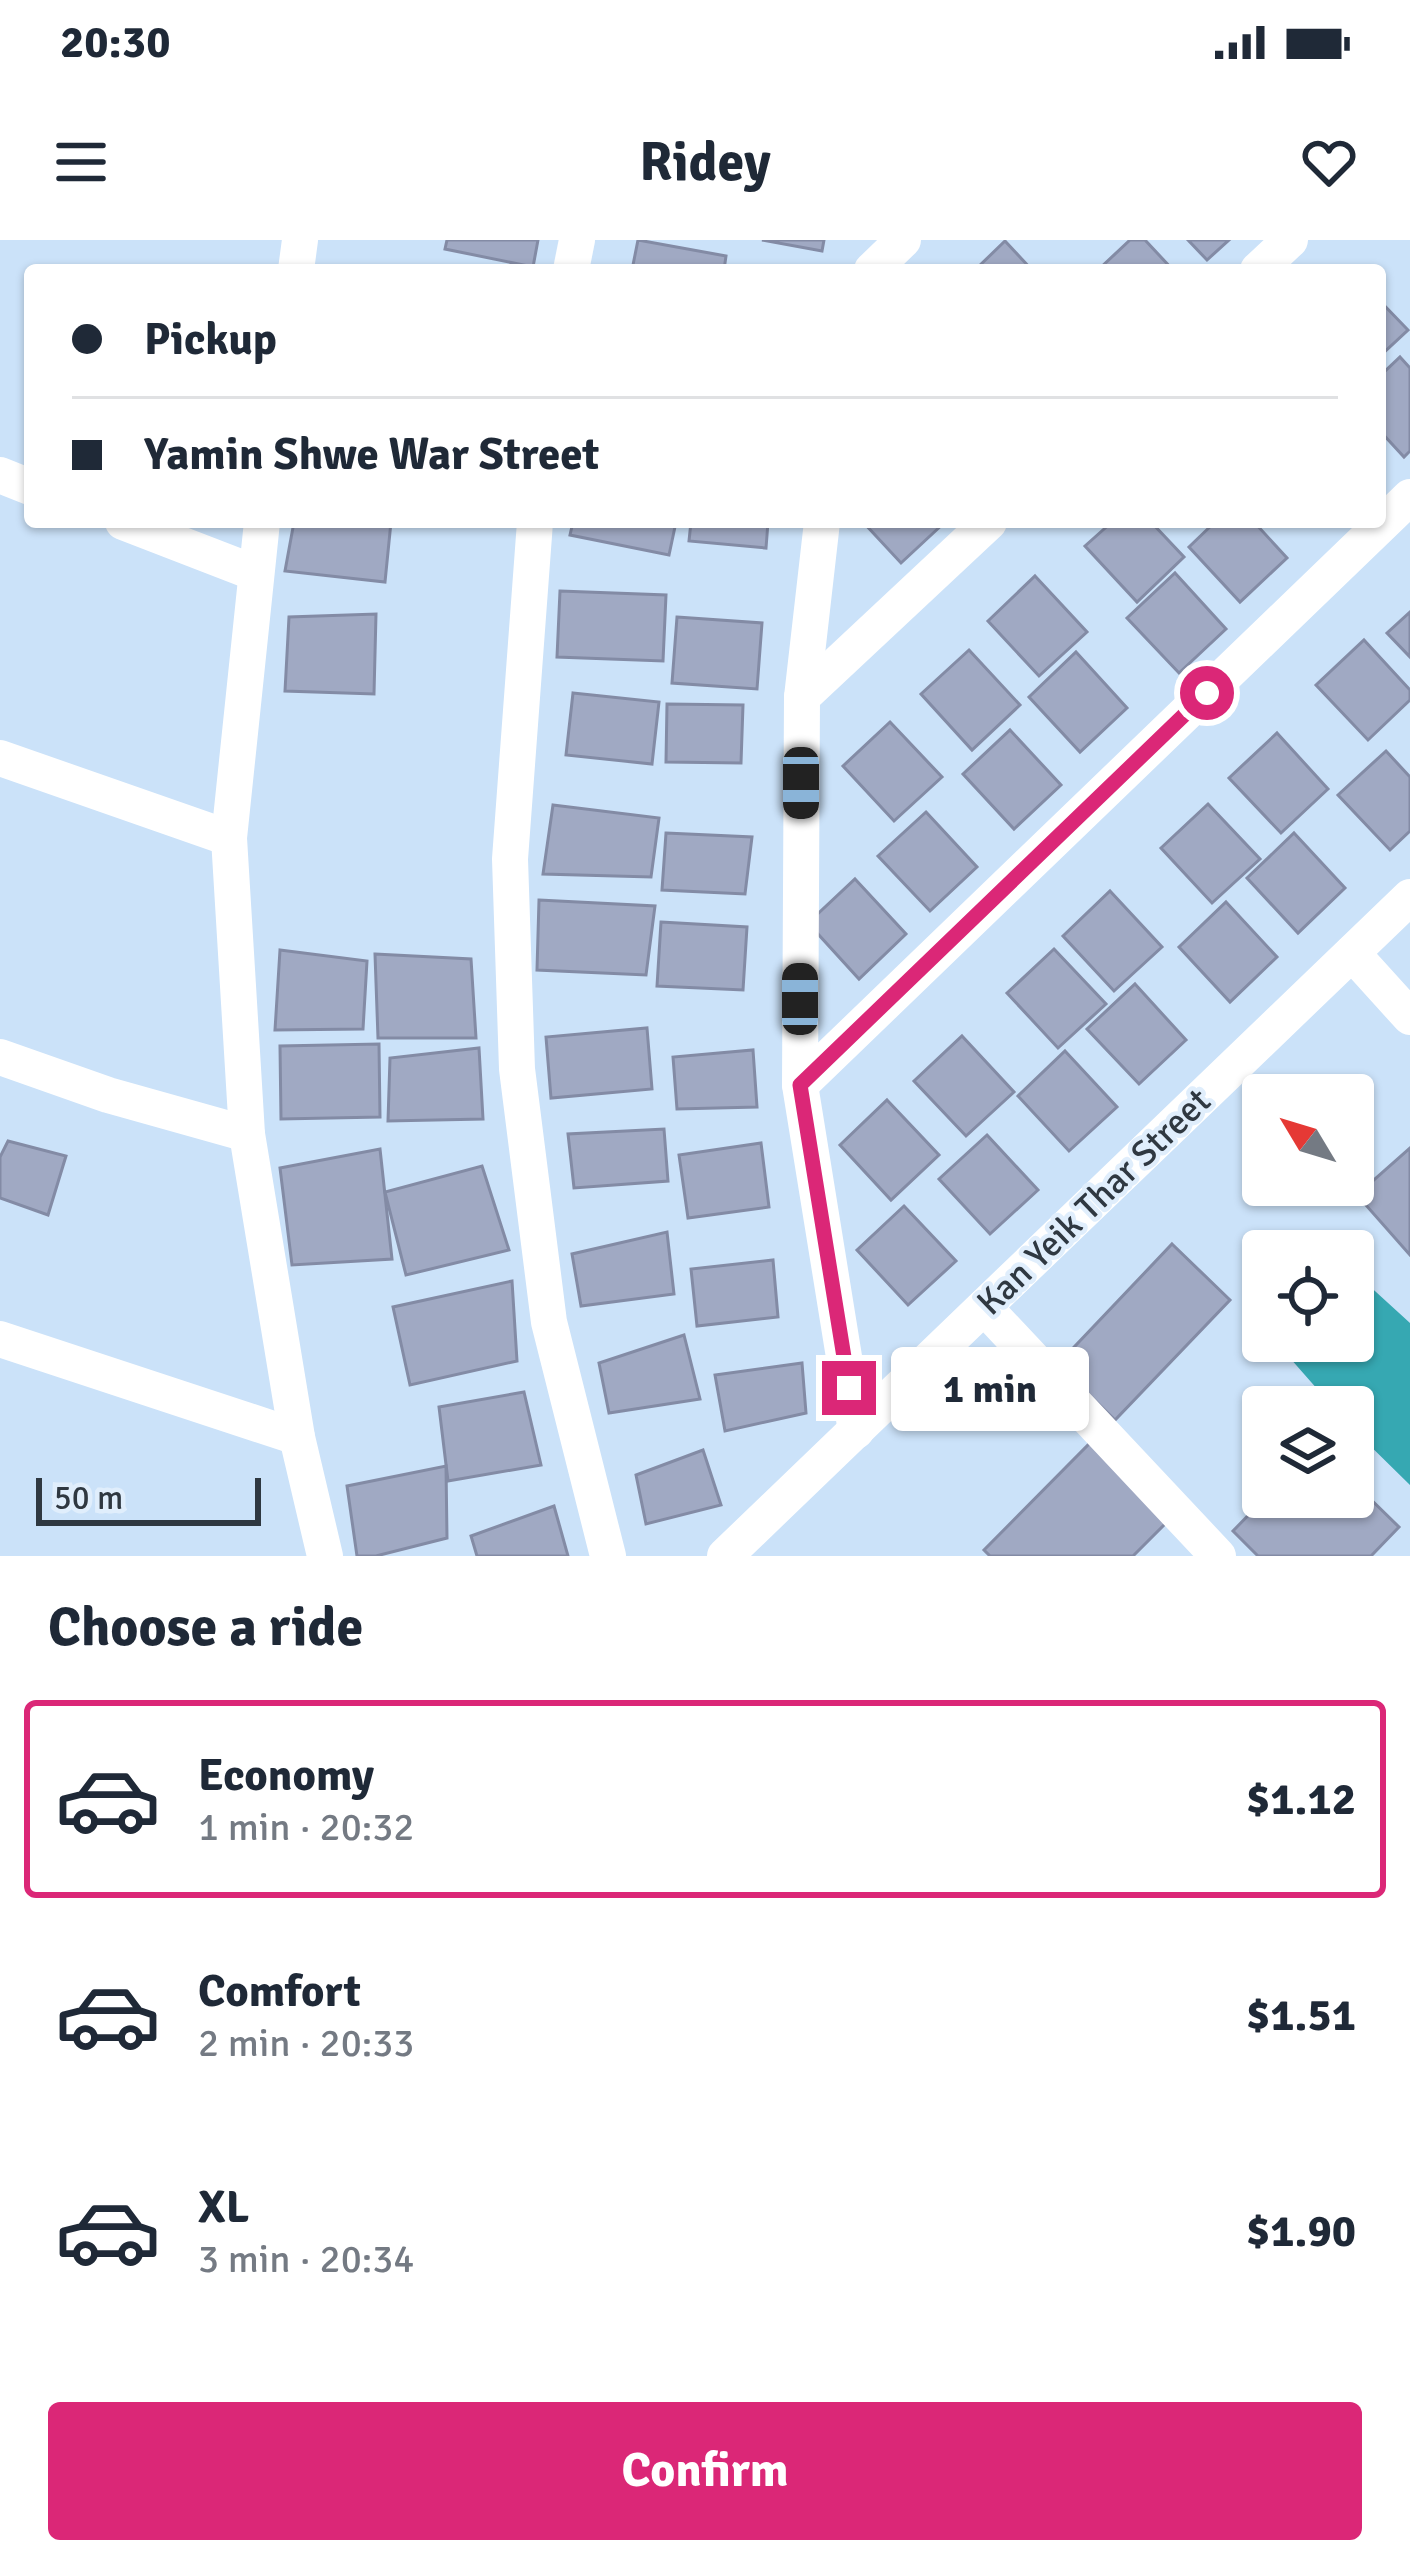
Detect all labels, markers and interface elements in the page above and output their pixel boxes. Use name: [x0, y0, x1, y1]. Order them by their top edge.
text: 20:30: [60, 15, 170, 70]
icon: menu: [48, 129, 114, 195]
text: Ridey: [639, 129, 771, 196]
icon: heart: [1296, 129, 1362, 195]
text: Pickup: [144, 312, 277, 367]
text: Yamin Shwe War Street: [144, 427, 599, 482]
route start: [1180, 666, 1234, 720]
car: [783, 747, 819, 819]
car: [782, 963, 818, 1035]
north arrow: [1242, 1074, 1374, 1206]
map controls: [1242, 1074, 1374, 1518]
street label: Kan Yeik Thar Street: [968, 1079, 1220, 1325]
button: locate: [1242, 1230, 1374, 1362]
callout: 1 min: [891, 1346, 1089, 1430]
route end: [822, 1361, 876, 1415]
text: 1 min: [943, 1365, 1037, 1413]
button: layers: [1242, 1386, 1374, 1518]
scale bar: [36, 1472, 261, 1525]
text: 50 m: [54, 1478, 123, 1519]
text: Choose a ride: [48, 1594, 363, 1661]
icon: car: [54, 1745, 162, 1853]
text: Economy: [198, 1748, 374, 1803]
text: $1.12: [1246, 1772, 1356, 1827]
text: 1 min · 20:32: [198, 1803, 414, 1851]
icon: car: [54, 1961, 162, 2069]
text: Comfort: [198, 1964, 361, 2019]
text: $1.51: [1246, 1988, 1356, 2043]
text: 2 min · 20:33: [198, 2019, 414, 2067]
icon: car: [54, 2177, 162, 2285]
text: XL: [198, 2180, 249, 2235]
text: $1.90: [1246, 2204, 1356, 2259]
text: 3 min · 20:34: [198, 2235, 414, 2283]
button: Confirm: [48, 2402, 1362, 2540]

